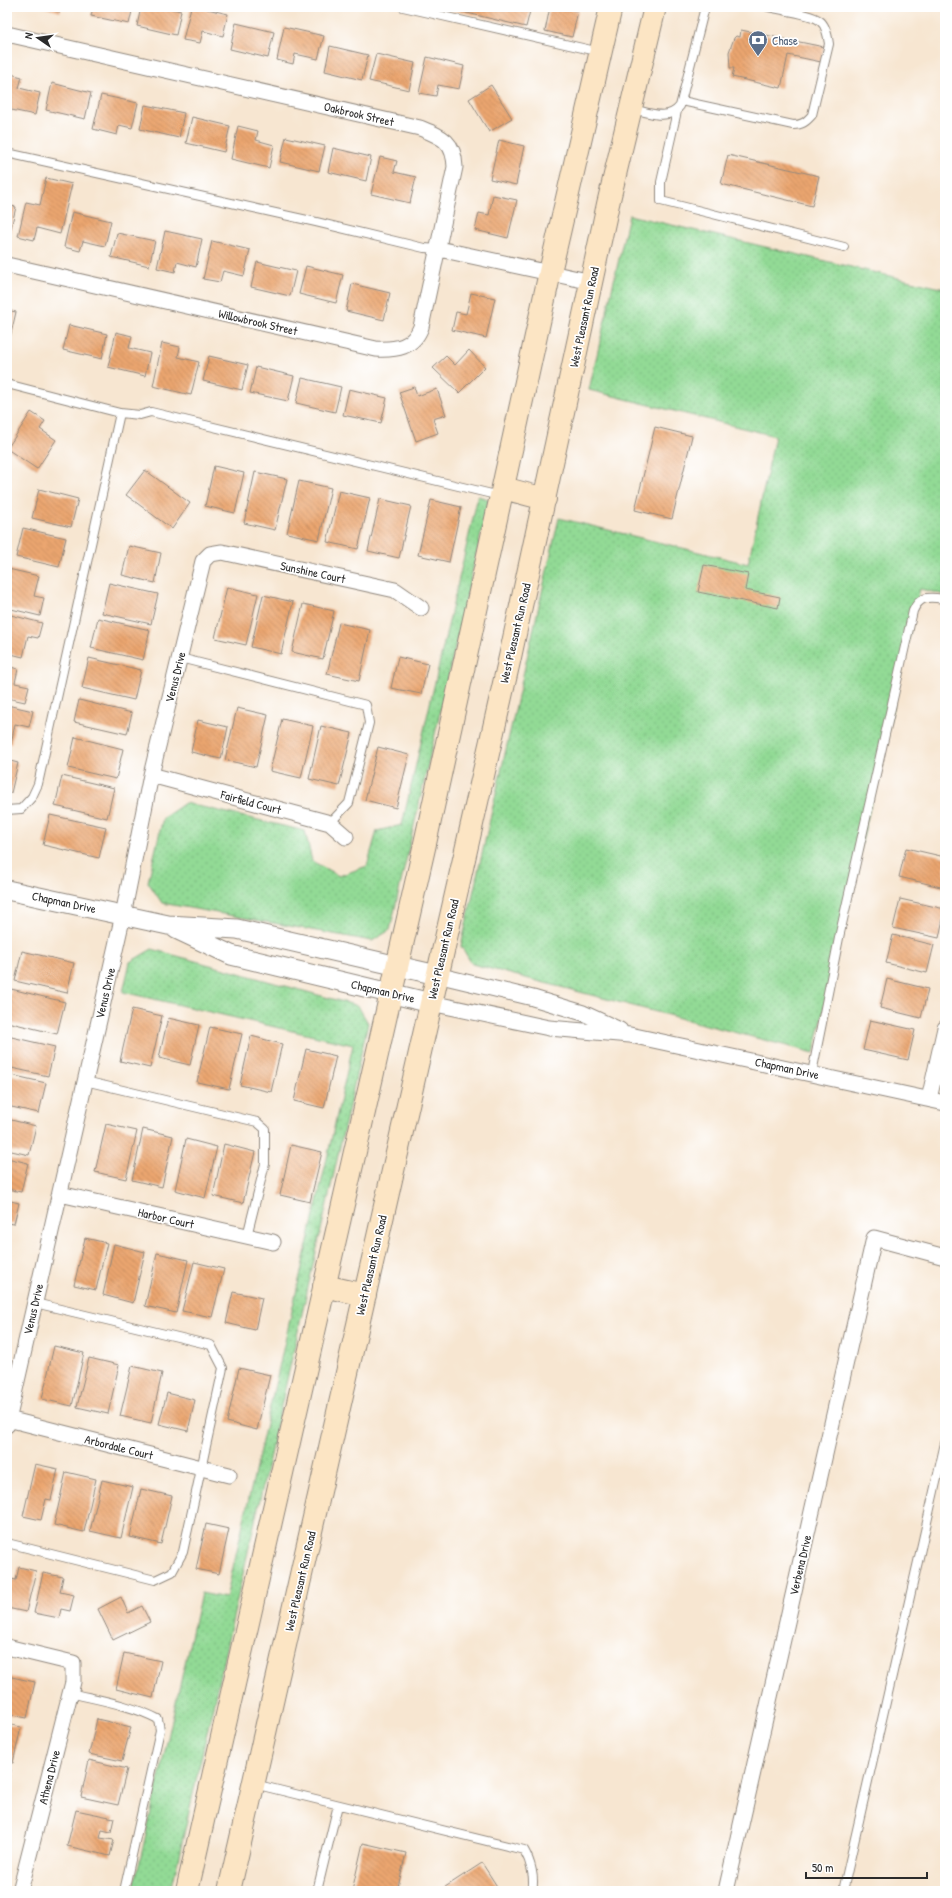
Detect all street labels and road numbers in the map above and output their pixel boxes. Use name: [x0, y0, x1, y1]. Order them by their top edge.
street label: Oakbrook Street: [322, 98, 396, 130]
street label: West Pleasant Run Road: [565, 265, 603, 369]
street label: Willowbrook Street: [217, 305, 300, 340]
street label: Sunshine Court: [279, 557, 348, 587]
street label: West Pleasant Run Road: [495, 581, 535, 685]
street label: Venus Drive: [160, 650, 190, 704]
street label: Fairfield Court: [218, 786, 284, 818]
street label: Chapman Drive: [30, 887, 98, 917]
street label: West Pleasant Run Road: [423, 897, 463, 1001]
street label: Venus Drive: [91, 966, 119, 1020]
street label: Chapman Drive: [349, 975, 417, 1007]
street label: Chapman Drive: [753, 1053, 821, 1083]
street label: Harbor Court: [136, 1203, 197, 1233]
street label: West Pleasant Run Road: [351, 1213, 391, 1317]
street label: Venus Drive: [19, 1282, 47, 1336]
street label: Arbordale Court: [83, 1430, 156, 1464]
street label: West Pleasant Run Road: [280, 1529, 320, 1633]
street label: Verbena Drive: [785, 1533, 815, 1597]
street label: Athena Drive: [34, 1748, 64, 1806]

